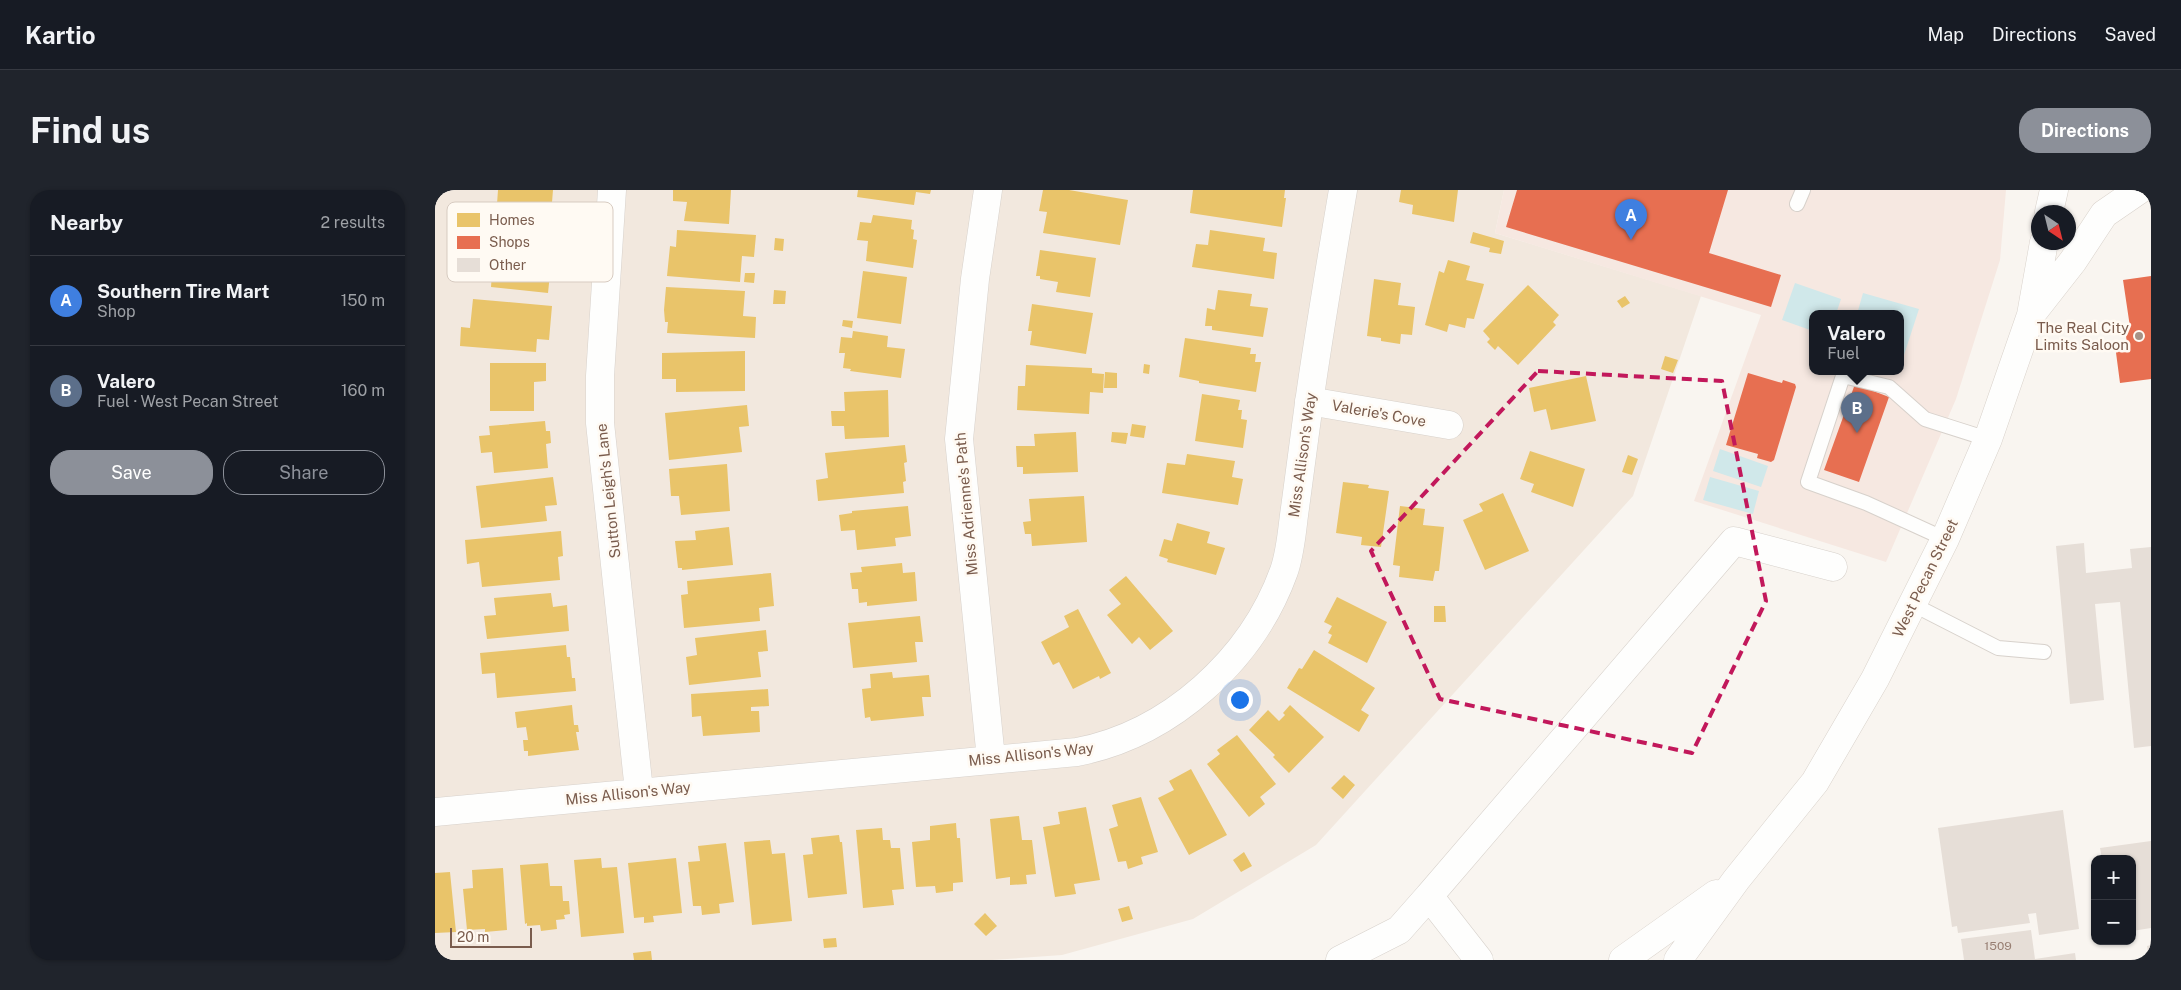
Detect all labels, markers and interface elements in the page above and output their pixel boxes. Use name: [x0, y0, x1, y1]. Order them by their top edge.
text: Kartio: [25, 21, 96, 49]
text: Map: [1927, 24, 1964, 45]
text: Directions: [1992, 24, 2077, 45]
text: Saved: [2105, 24, 2156, 45]
button: Directions: [2019, 108, 2151, 153]
text: Find us: [30, 110, 150, 151]
pin: A: [1615, 199, 1647, 240]
legend: [447, 202, 613, 282]
north arrow: [2031, 205, 2076, 250]
text: Nearby: [50, 210, 123, 235]
text: Homes: [489, 212, 535, 228]
text: 2 results: [320, 213, 385, 232]
text: Shops: [489, 234, 530, 250]
text: Other: [489, 257, 526, 273]
text: Southern Tire Mart: [97, 280, 269, 302]
text: A: [60, 291, 72, 310]
text: 150 m: [341, 291, 385, 310]
text: Shop: [97, 302, 136, 321]
popup: [1809, 310, 1904, 375]
place label: The Real City Limits Saloon: [2035, 319, 2129, 353]
text: Valero: [1827, 322, 1886, 344]
marker: The Real City Limits Saloon: [2133, 330, 2145, 342]
text: Fuel: [1827, 344, 1860, 363]
text: Valero: [97, 370, 156, 392]
text: B: [61, 381, 71, 400]
text: 160 m: [341, 381, 385, 400]
street label: Miss Allison's Way: [1285, 391, 1319, 519]
text: Fuel · West Pecan Street: [97, 392, 279, 411]
pin: B: [1841, 392, 1873, 433]
street label: Valerie's Cove: [1330, 396, 1428, 430]
street label: Sutton Leigh's Lane: [592, 423, 624, 559]
street label: Miss Adrienne's Path: [951, 432, 981, 576]
button: Save: [50, 450, 213, 495]
button: Share: [223, 450, 385, 495]
street label: West Pecan Street: [1889, 516, 1961, 640]
your location: [1227, 687, 1253, 713]
street label: Miss Allison's Way: [967, 739, 1095, 769]
street label: Miss Allison's Way: [564, 778, 692, 808]
map controls: [2091, 855, 2136, 945]
button: +: [2091, 855, 2136, 900]
button: −: [2091, 900, 2136, 945]
scale bar: [450, 925, 533, 948]
text: 20 m: [457, 929, 489, 945]
house number: 1509: [1984, 939, 2012, 953]

